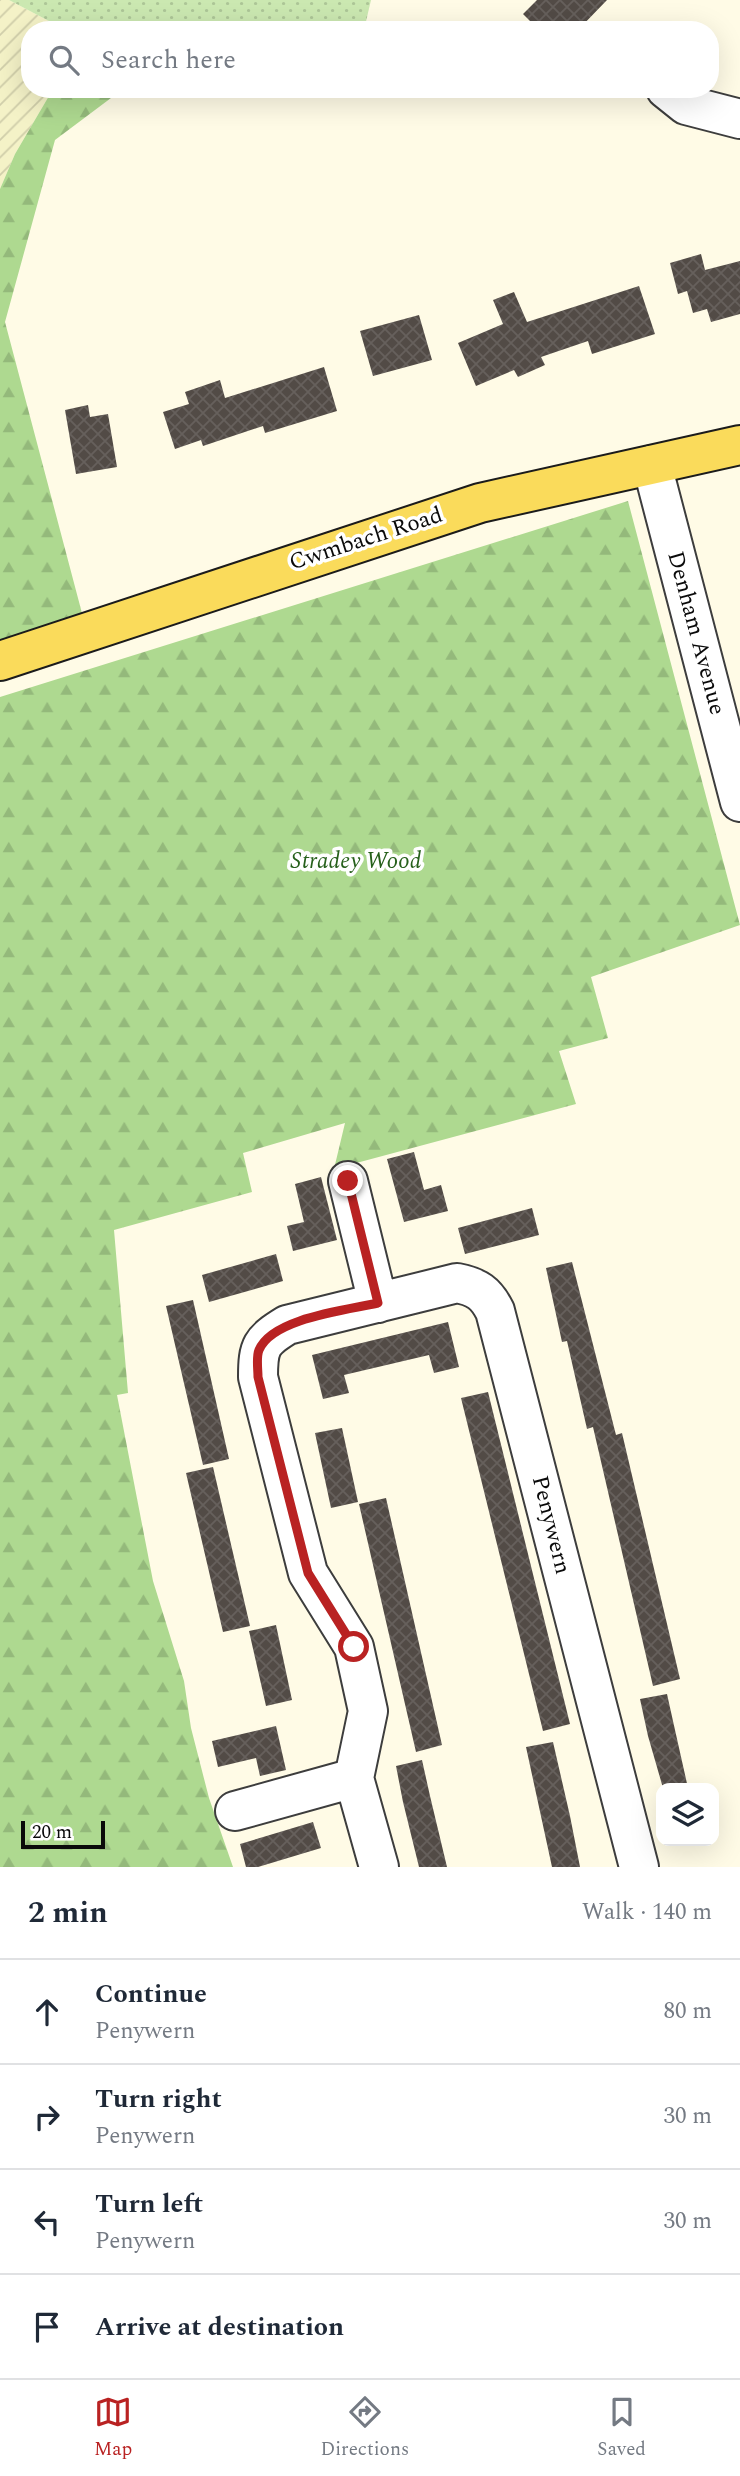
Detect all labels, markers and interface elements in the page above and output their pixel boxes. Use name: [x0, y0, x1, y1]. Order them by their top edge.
search box: [21, 21, 719, 98]
text: Search here: [101, 40, 236, 80]
icon: search: [45, 41, 83, 79]
street label: Cwmbach Road: [285, 498, 448, 580]
street label: Denham Avenue: [657, 547, 735, 719]
park label: Stradey Wood: [291, 844, 422, 879]
route end: [332, 1165, 363, 1196]
street label: Penywern: [522, 1472, 580, 1578]
route start: [338, 1631, 369, 1662]
map controls: [656, 1783, 719, 1846]
button: layers: [656, 1783, 719, 1846]
scale bar: [21, 1818, 105, 1850]
text: 20 m: [32, 1818, 72, 1847]
text: 2 min: [28, 1890, 108, 1936]
text: Walk · 140 m: [582, 1895, 712, 1930]
text: Continue: [95, 1974, 207, 2014]
icon: ahead: [28, 1993, 66, 2031]
text: 80 m: [663, 1994, 712, 2029]
text: Penywern: [95, 2014, 196, 2049]
text: Turn right: [95, 2079, 222, 2119]
icon: right: [28, 2098, 66, 2136]
text: 30 m: [663, 2099, 712, 2134]
text: Penywern: [95, 2119, 196, 2154]
text: Turn left: [95, 2184, 203, 2224]
icon: left: [28, 2203, 66, 2241]
text: 30 m: [663, 2204, 712, 2239]
text: Penywern: [95, 2224, 196, 2259]
text: Arrive at destination: [95, 2307, 344, 2347]
icon: arrive: [28, 2308, 66, 2346]
tab: Map: [94, 2393, 132, 2464]
tab: Directions: [320, 2393, 409, 2464]
tab: Saved: [597, 2393, 646, 2464]

